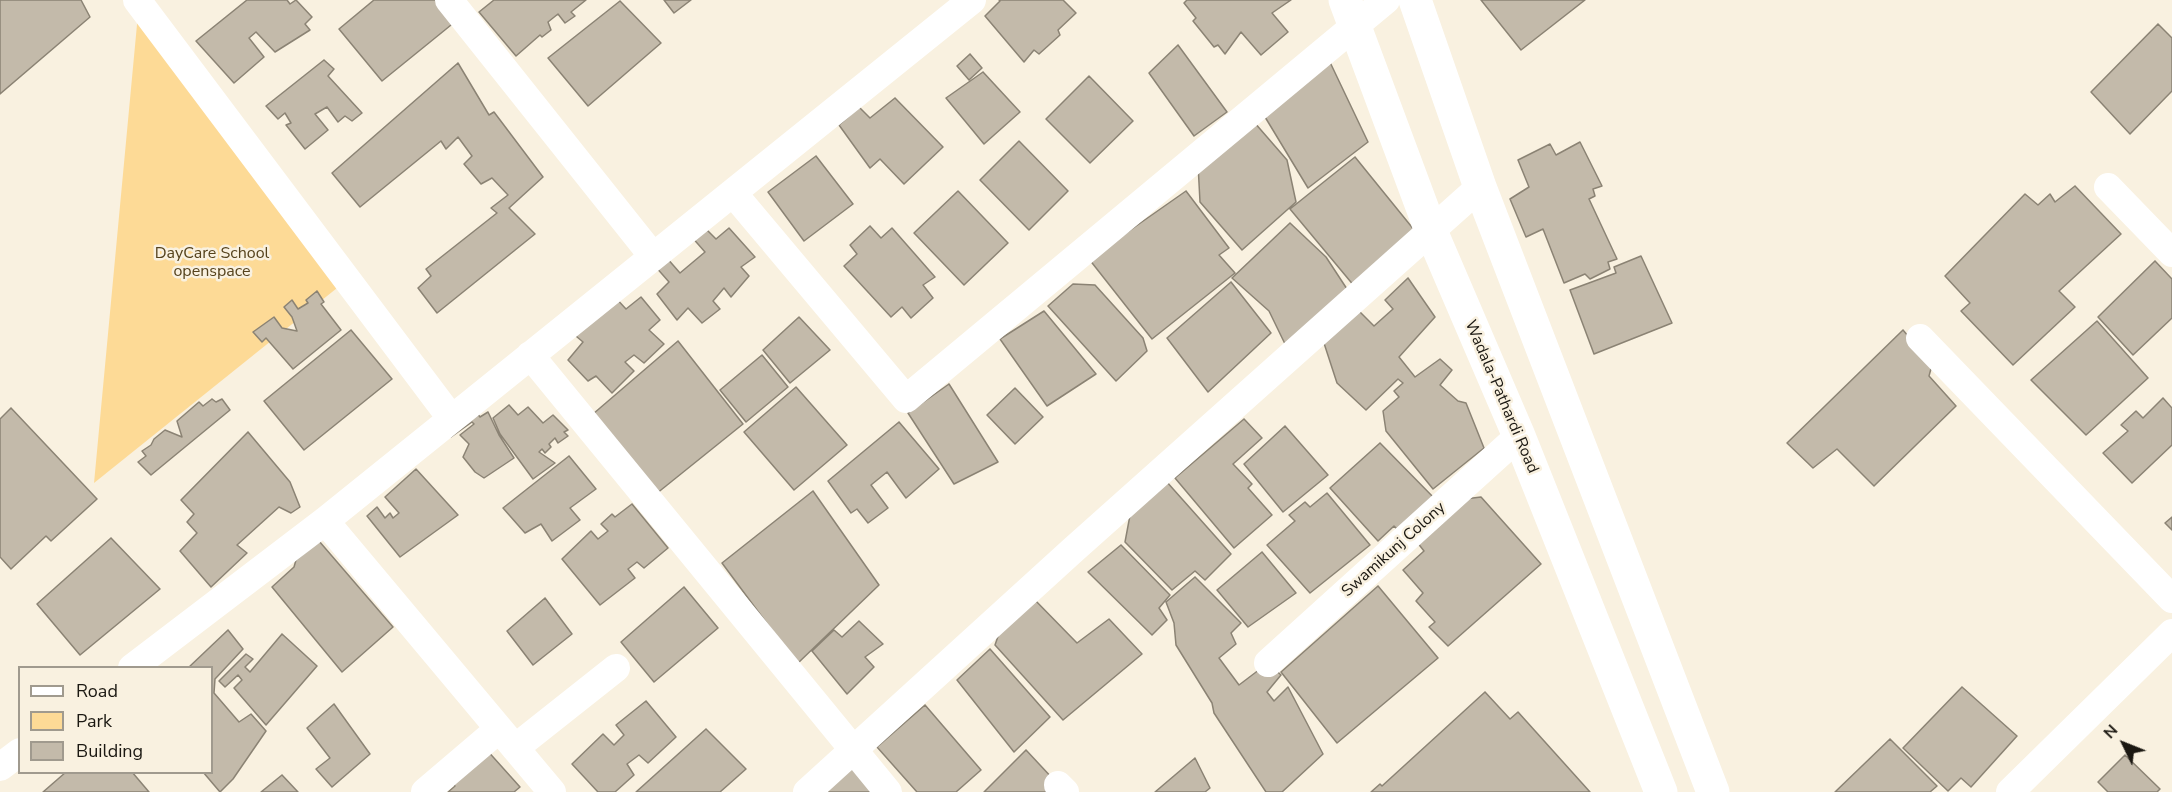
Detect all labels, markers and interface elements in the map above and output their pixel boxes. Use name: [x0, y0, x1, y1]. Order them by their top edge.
park label: DayCare School openspace: [155, 244, 269, 282]
street label: Wadala-Pathardi Road: [1460, 318, 1542, 476]
street label: Swamikunj Colony: [1338, 498, 1450, 602]
legend: [18, 666, 213, 774]
text: Road: [76, 679, 118, 703]
text: Park: [76, 709, 112, 733]
north arrow: [2094, 714, 2154, 774]
text: N: [2099, 720, 2123, 744]
text: Building: [76, 739, 143, 763]

